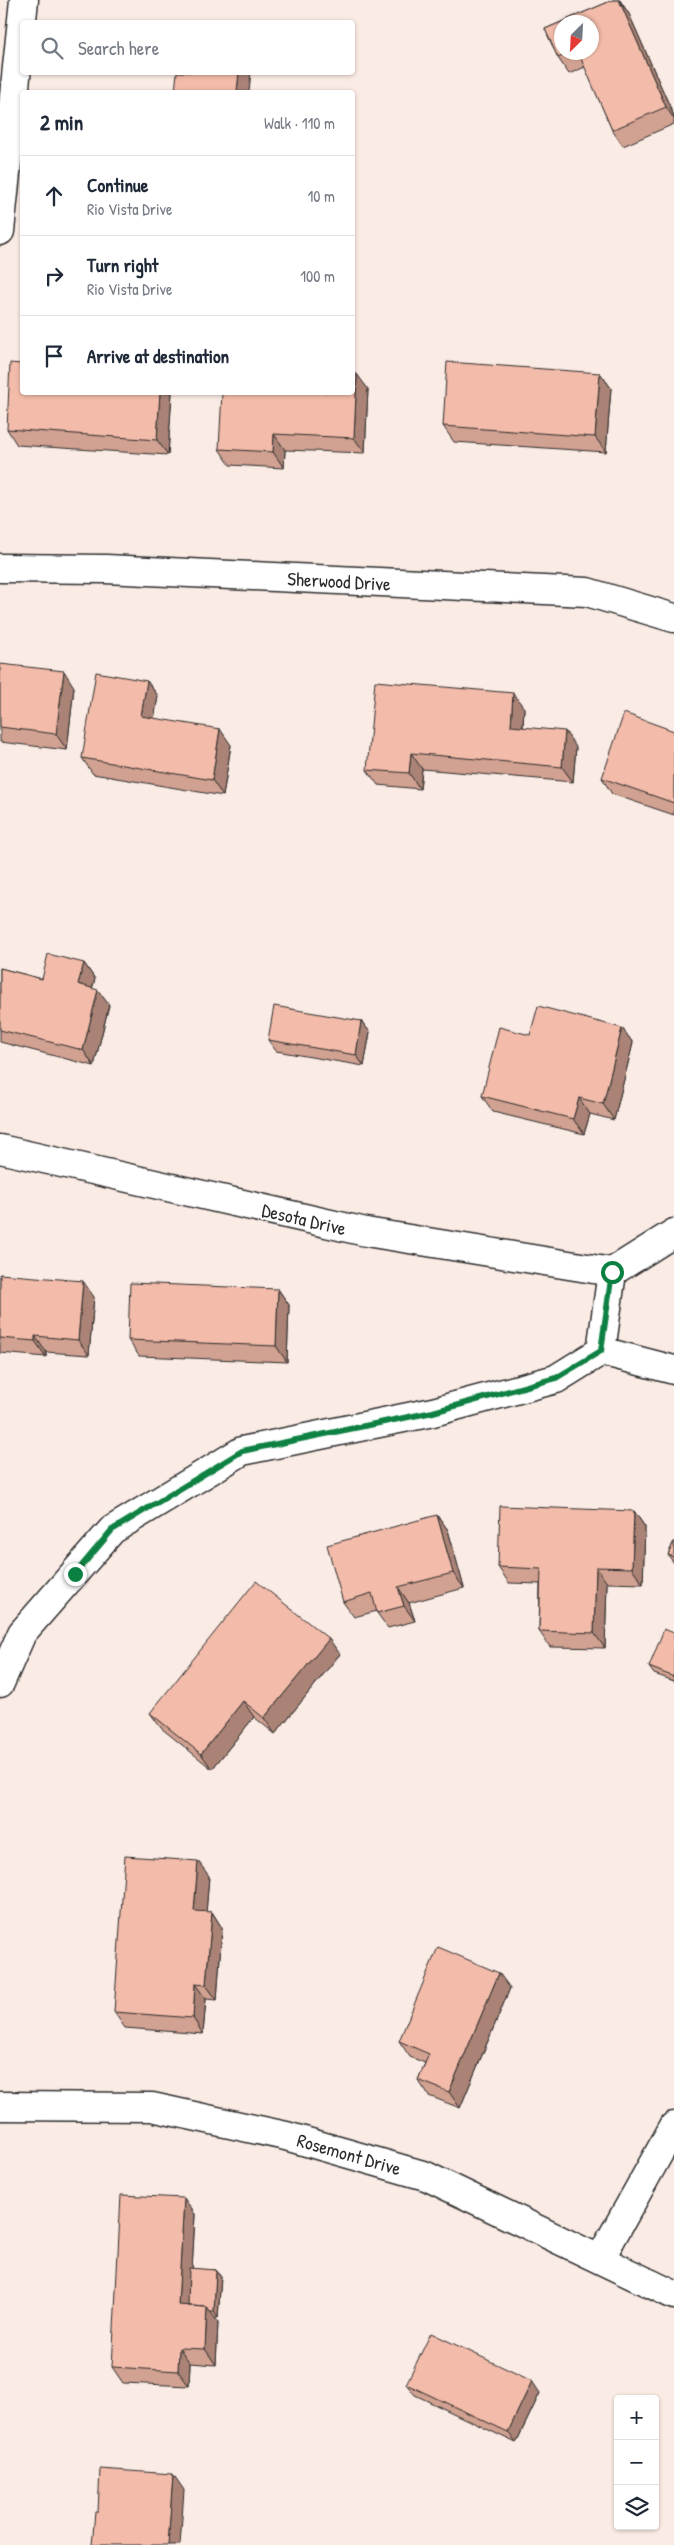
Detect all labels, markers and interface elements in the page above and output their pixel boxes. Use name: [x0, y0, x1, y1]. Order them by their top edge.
north arrow: [554, 15, 599, 60]
search box: [20, 20, 355, 75]
icon: search: [38, 34, 66, 62]
text: Search here: [78, 35, 159, 61]
text: 2 min: [40, 108, 83, 137]
text: Walk · 110 m: [264, 112, 335, 134]
text: Continue: [87, 172, 148, 198]
icon: ahead: [40, 182, 68, 210]
text: 10 m: [307, 185, 335, 207]
text: Rio Vista Drive: [87, 198, 172, 220]
text: Turn right: [87, 252, 158, 278]
icon: right: [40, 262, 68, 290]
text: 100 m: [300, 265, 335, 287]
text: Rio Vista Drive: [87, 278, 172, 300]
icon: arrive: [40, 342, 68, 370]
text: Arrive at destination: [87, 343, 229, 369]
street label: Sherwood Drive: [287, 565, 392, 597]
street label: Desota Drive: [259, 1197, 349, 1241]
route start: [601, 1261, 624, 1284]
route end: [64, 1563, 87, 1586]
street label: Rosemont Drive: [294, 2127, 404, 2181]
map controls: [614, 2395, 659, 2530]
button: +: [614, 2395, 659, 2440]
button: −: [614, 2440, 659, 2485]
button: layers: [614, 2485, 659, 2530]

